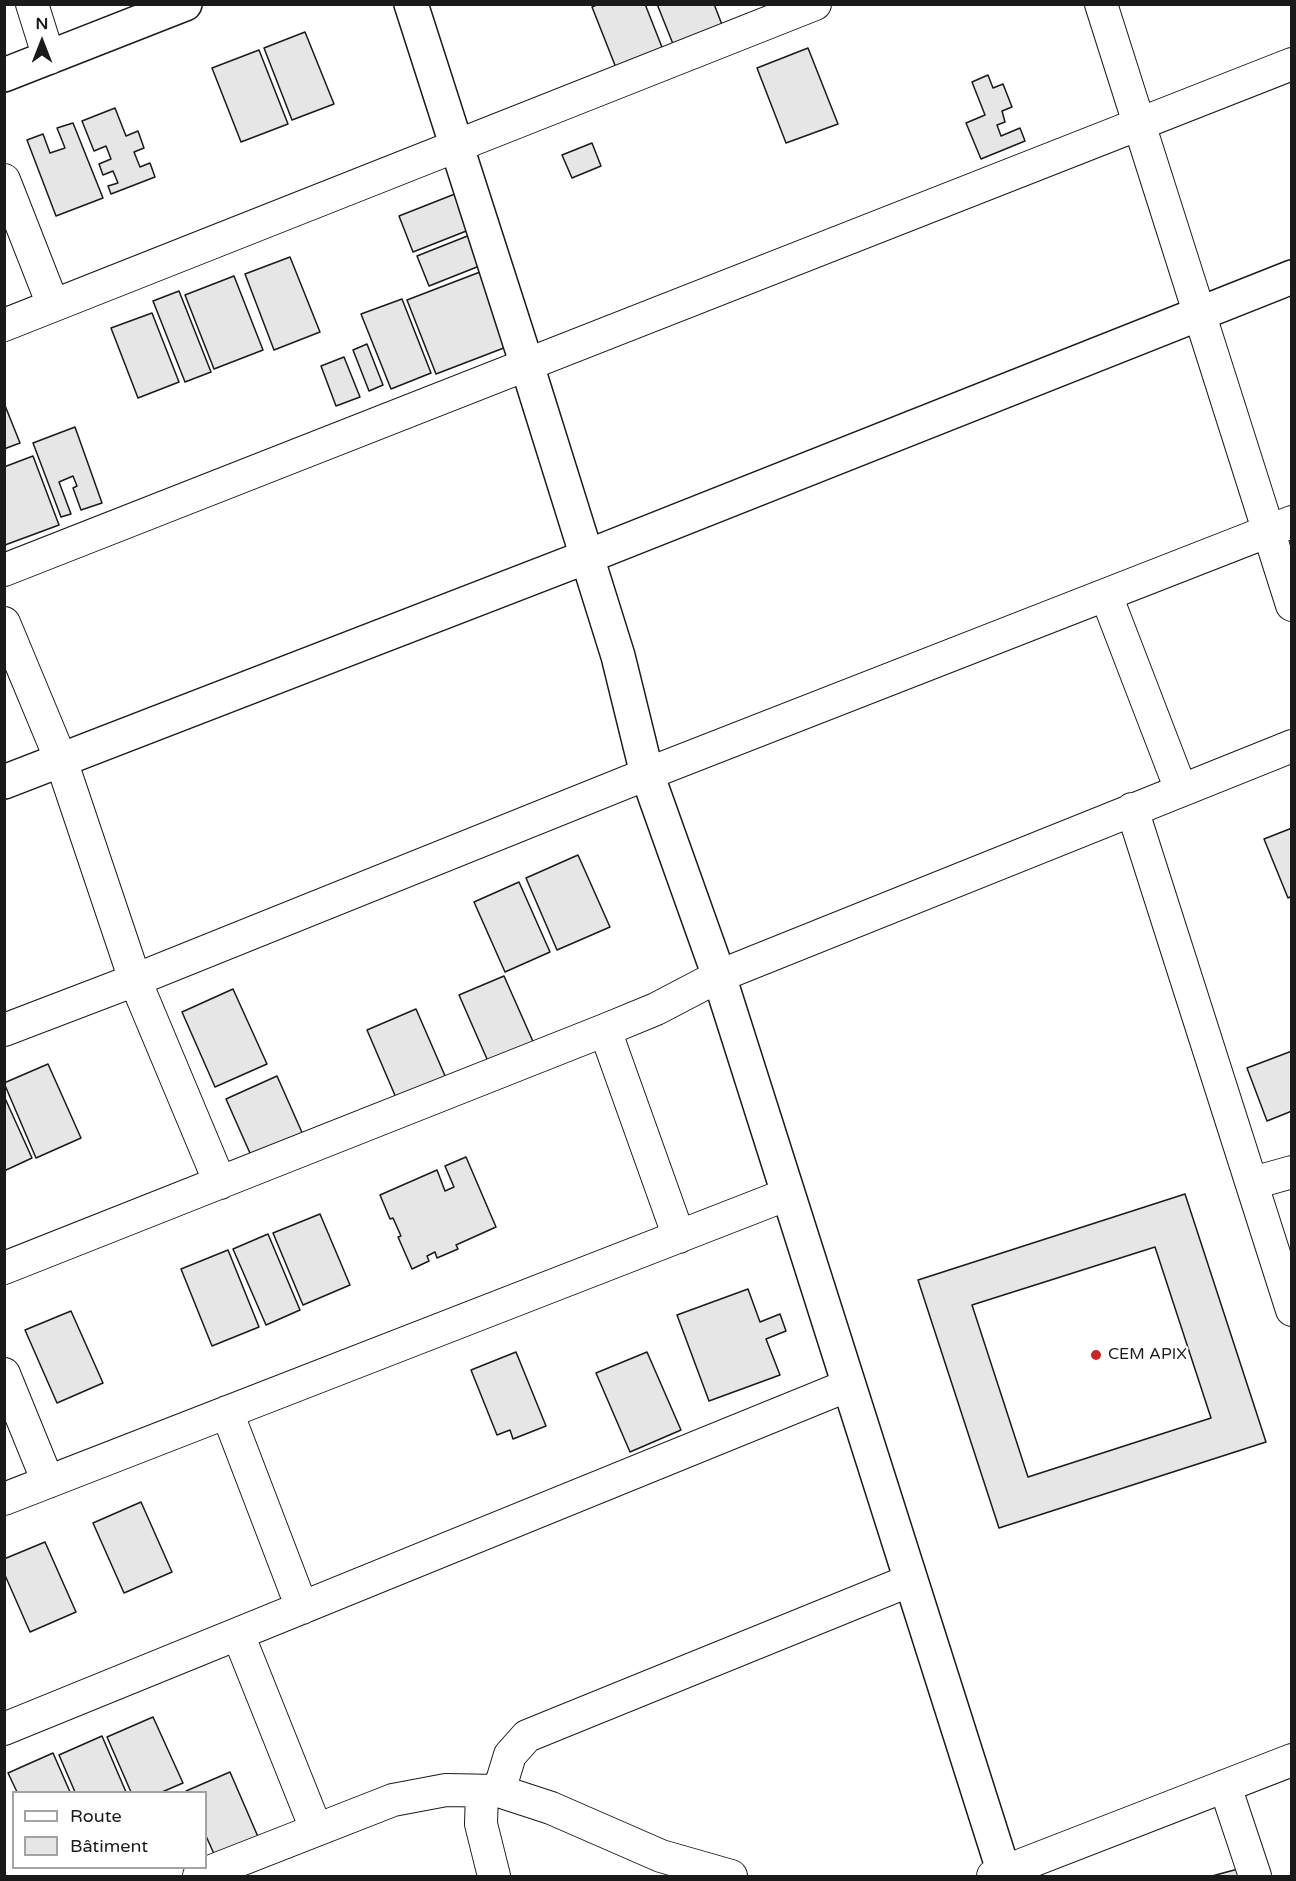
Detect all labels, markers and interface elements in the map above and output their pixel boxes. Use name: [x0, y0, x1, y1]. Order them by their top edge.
north arrow: [12, 12, 72, 72]
text: N: [36, 14, 48, 34]
place label: CEM APIX: [1108, 1345, 1187, 1365]
marker: CEM APIX: [1089, 1348, 1103, 1362]
legend: [12, 1791, 207, 1869]
text: Route: [70, 1805, 122, 1827]
text: Bâtiment: [70, 1835, 148, 1857]

